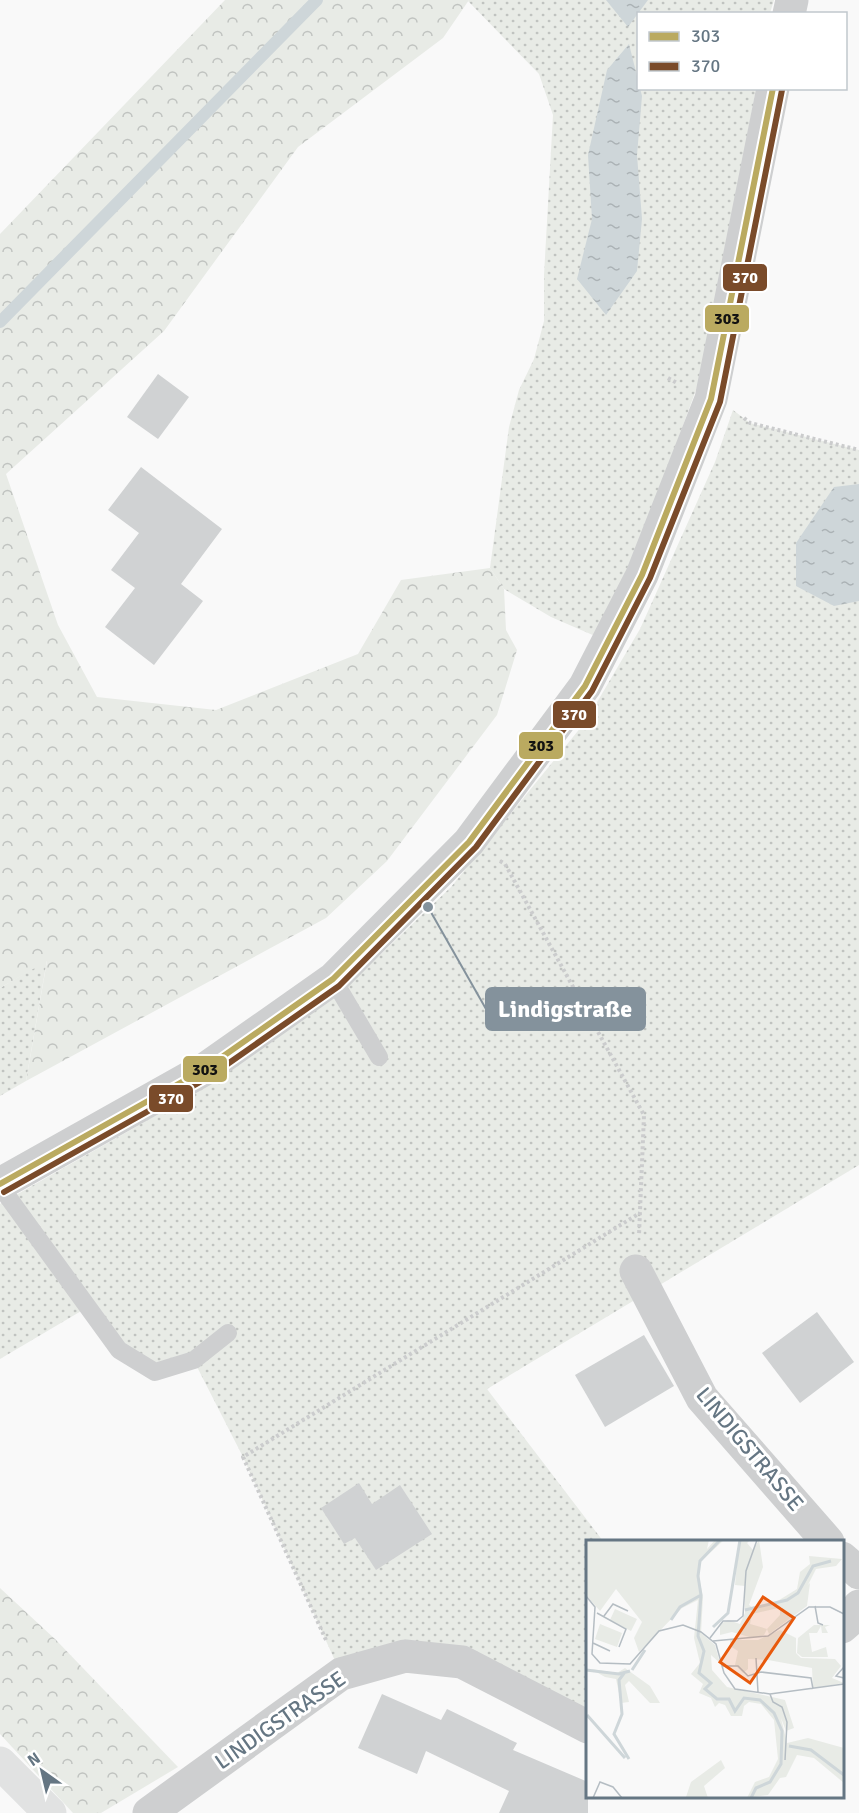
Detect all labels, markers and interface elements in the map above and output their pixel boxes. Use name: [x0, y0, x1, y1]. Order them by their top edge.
legend: [637, 12, 847, 90]
text: 303: [691, 25, 720, 47]
text: 370: [691, 55, 720, 77]
line badge: 370: [722, 263, 768, 292]
text: 370: [732, 268, 758, 288]
line badge: 303: [704, 304, 750, 333]
text: 303: [714, 309, 740, 329]
line badge: 370: [552, 700, 597, 729]
text: 370: [561, 705, 587, 725]
line badge: 303: [518, 731, 564, 760]
text: 303: [528, 736, 554, 756]
callout: Lindigstraße: [486, 988, 645, 1030]
text: Lindigstraße: [498, 994, 632, 1024]
line badge: 303: [182, 1055, 228, 1083]
text: 303: [192, 1060, 218, 1080]
line badge: 370: [148, 1084, 194, 1113]
text: 370: [158, 1089, 184, 1109]
street label: LINDIGSTRASSE: [690, 1382, 810, 1516]
inset map: [586, 1540, 844, 1798]
street label: LINDIGSTRASSE: [209, 1665, 351, 1775]
north arrow: [12, 1741, 72, 1801]
text: N: [24, 1748, 44, 1771]

